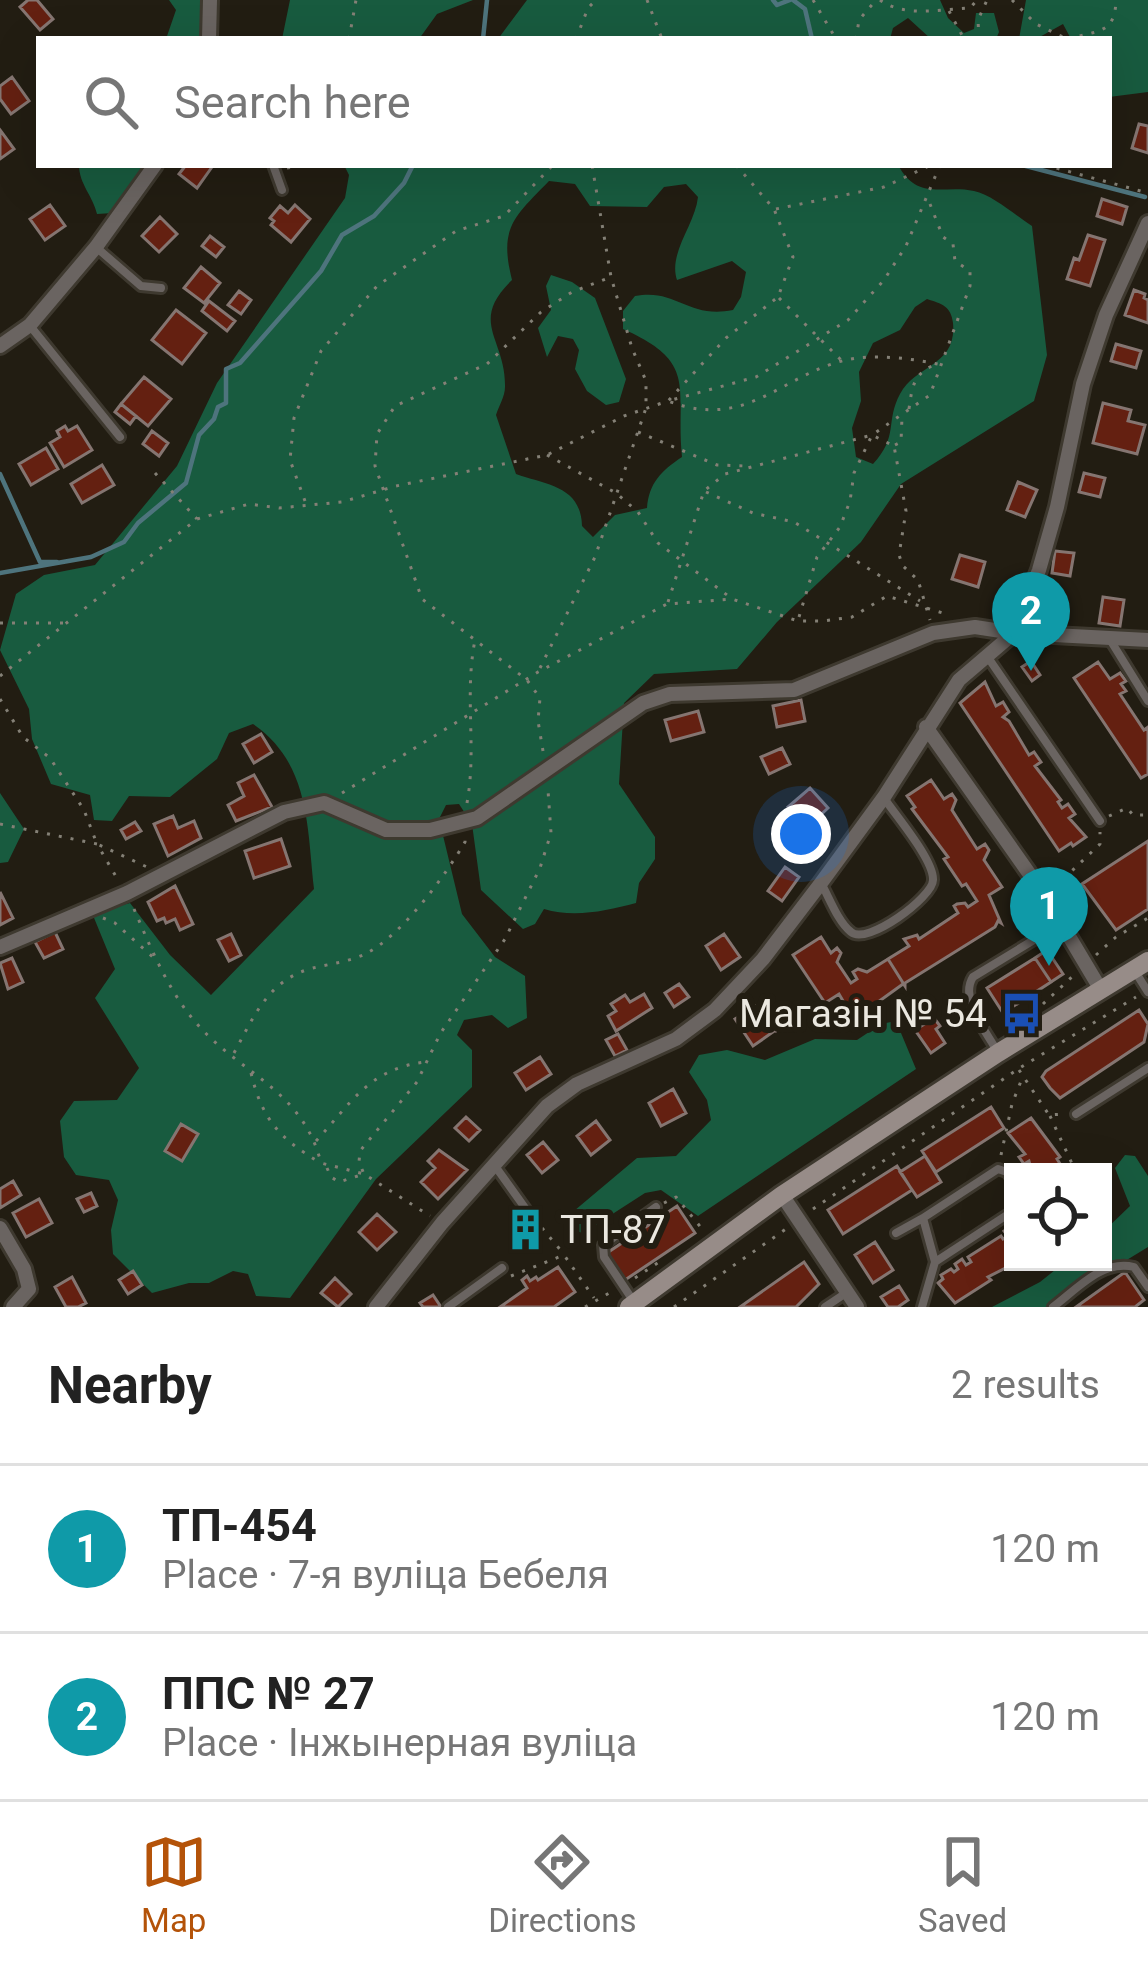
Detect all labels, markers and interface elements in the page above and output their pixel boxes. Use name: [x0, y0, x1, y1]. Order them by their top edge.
search box: [36, 36, 1112, 168]
icon: search: [78, 69, 144, 135]
text: Search here: [174, 76, 411, 129]
pin: 2: [992, 572, 1070, 671]
your location: [771, 804, 831, 864]
pin: 1: [1010, 867, 1088, 966]
place label: Магазін № 54: [739, 991, 987, 1037]
bus stop icon: Магазін № 54: [998, 991, 1044, 1037]
map controls: [1004, 1163, 1112, 1271]
button: locate: [1004, 1163, 1112, 1271]
building icon: ТП-87: [503, 1207, 549, 1253]
place label: ТП-87: [560, 1207, 666, 1253]
text: Nearby: [48, 1356, 212, 1415]
text: 2 results: [951, 1362, 1100, 1408]
text: ТП-454: [162, 1499, 317, 1552]
text: 1: [76, 1526, 98, 1572]
text: 120 m: [990, 1526, 1100, 1572]
text: Place · 7-я вуліца Бебеля: [162, 1552, 609, 1598]
text: ППС № 27: [162, 1667, 375, 1720]
text: 2: [76, 1694, 98, 1740]
text: 120 m: [990, 1694, 1100, 1740]
text: Place · Інжынерная вуліца: [162, 1720, 637, 1766]
tab: Map: [141, 1829, 207, 1940]
tab: Directions: [488, 1829, 637, 1940]
tab: Saved: [918, 1829, 1007, 1940]

